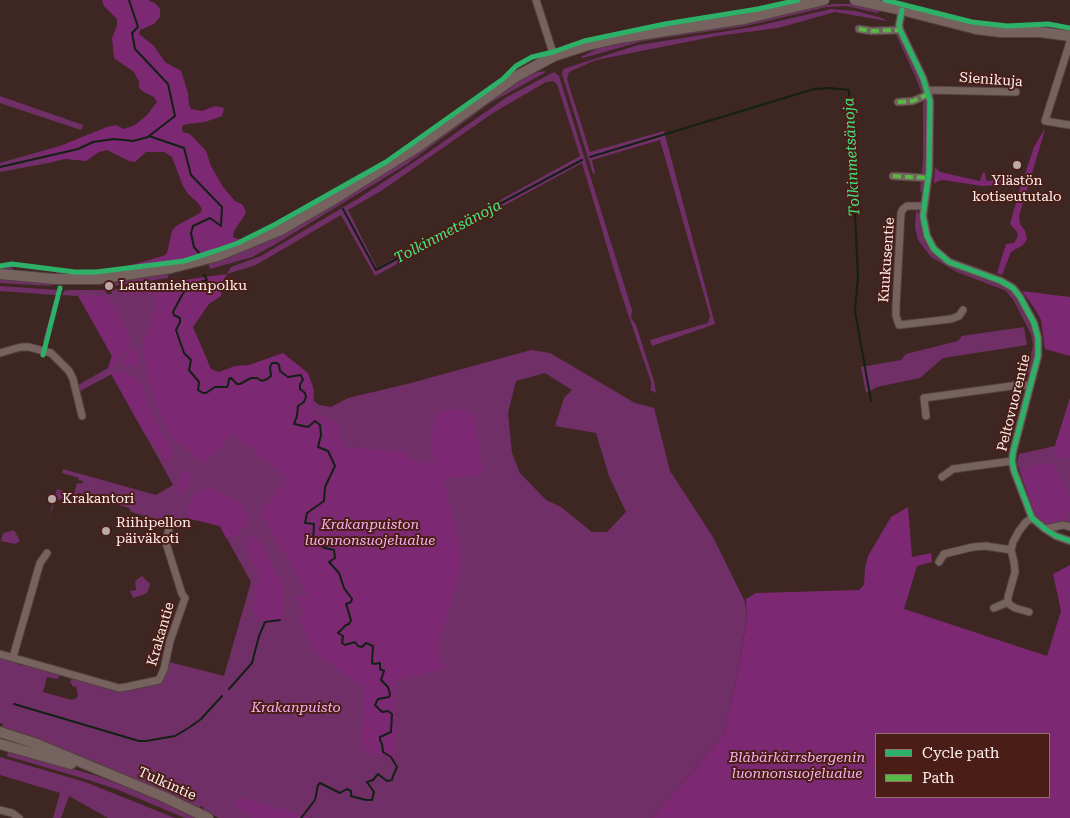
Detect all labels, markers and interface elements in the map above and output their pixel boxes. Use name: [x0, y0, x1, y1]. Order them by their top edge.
street label: Sienikuja: [959, 69, 1023, 91]
water label: Tolkinmetsänoja: [840, 97, 864, 217]
marker: Ylästön kotiseututalo: [1011, 159, 1023, 171]
place label: Ylästön kotiseututalo: [972, 173, 1062, 206]
water label: Tolkinmetsänoja: [391, 196, 505, 268]
street label: Kuukusentie: [876, 217, 898, 303]
place label: Lautamiehenpolku: [119, 278, 247, 294]
marker: Lautamiehenpolku: [103, 280, 115, 292]
street label: Peltovuorentie: [994, 353, 1034, 453]
place label: Krakantori: [62, 491, 134, 507]
marker: Krakantori: [46, 493, 58, 505]
place label: Riihipellon päiväkoti: [116, 515, 191, 548]
park label: Krakanpuiston luonnonsuojelualue: [305, 517, 435, 550]
marker: Riihipellon päiväkoti: [100, 525, 112, 537]
street label: Krakantie: [144, 600, 178, 668]
park label: Krakanpuisto: [251, 700, 341, 716]
legend: [875, 733, 1050, 798]
text: Cycle path: [922, 744, 999, 762]
park label: Blåbärkärrsbergenin luonnonsuojelualue: [729, 750, 865, 782]
street label: Tulkintie: [135, 764, 199, 804]
text: Path: [922, 769, 955, 787]

